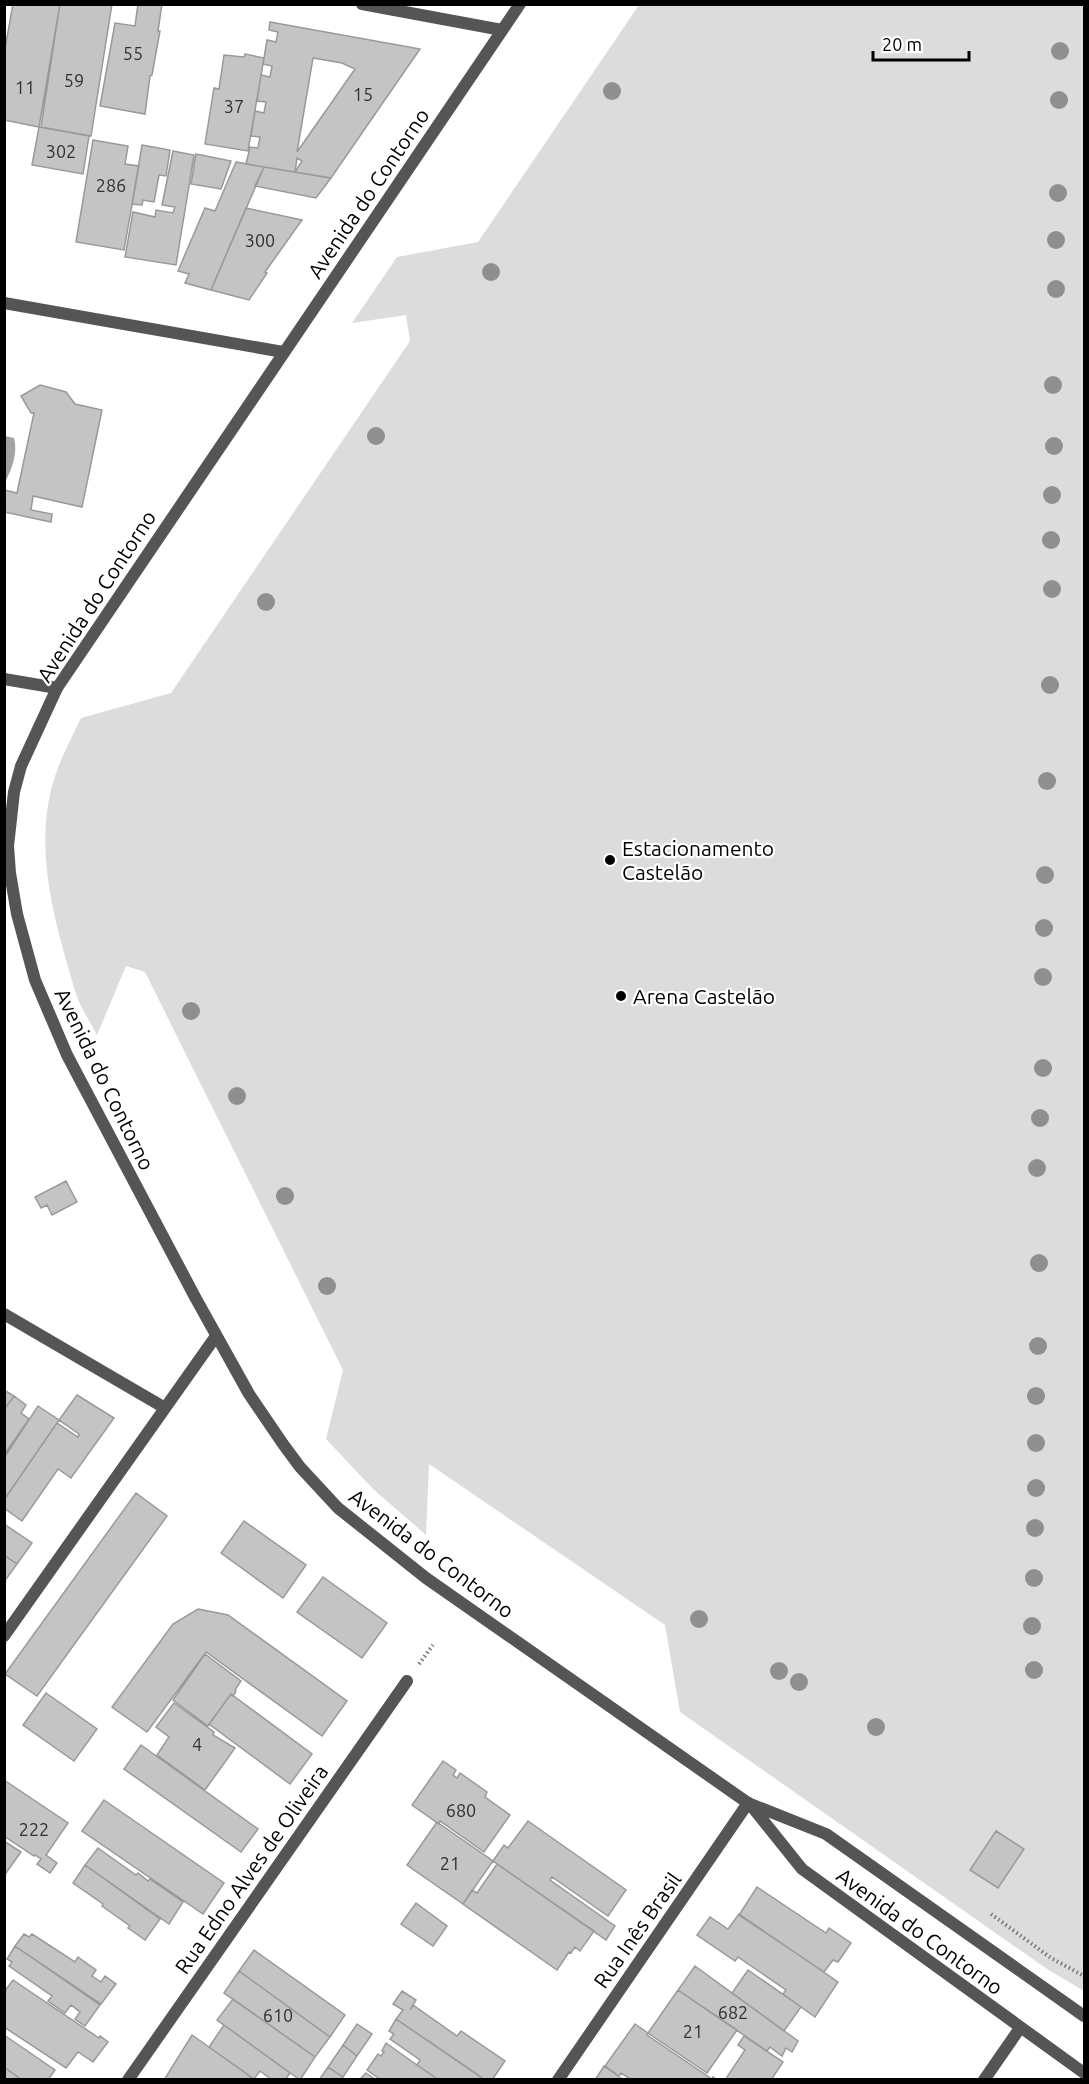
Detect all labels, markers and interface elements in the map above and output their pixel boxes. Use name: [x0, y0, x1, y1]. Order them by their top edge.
scale bar: [873, 24, 969, 62]
text: 20 m: [882, 34, 922, 54]
house number: 55: [123, 43, 143, 63]
house number: 59: [64, 70, 84, 90]
house number: 11: [15, 77, 35, 97]
house number: 15: [353, 84, 373, 104]
house number: 37: [224, 96, 244, 116]
street label: Avenida do Contorno: [302, 104, 434, 282]
house number: 302: [46, 141, 76, 161]
house number: 286: [96, 175, 126, 195]
house number: 300: [245, 230, 275, 250]
street label: Avenida do Contorno: [32, 506, 160, 686]
place label: Estacionamento Castelão: [622, 836, 774, 884]
marker: Estacionamento Castelão: [603, 853, 617, 867]
street label: Avenida do Contorno: [51, 984, 159, 1174]
place label: Arena Castelão: [633, 984, 775, 1008]
marker: Arena Castelão: [614, 989, 628, 1003]
street label: Avenida do Contorno: [345, 1483, 519, 1623]
house number: 4: [192, 1734, 202, 1754]
street label: Rua Edno Alves de Oliveira: [170, 1760, 332, 1978]
house number: 680: [446, 1800, 476, 1820]
house number: 222: [19, 1819, 49, 1839]
house number: 21: [440, 1853, 460, 1873]
street label: Avenida do Contorno: [832, 1863, 1008, 1999]
street label: Rua Inês Brasil: [588, 1868, 686, 1992]
house number: 682: [718, 2002, 748, 2022]
house number: 610: [263, 2005, 293, 2025]
house number: 21: [683, 2021, 703, 2041]

